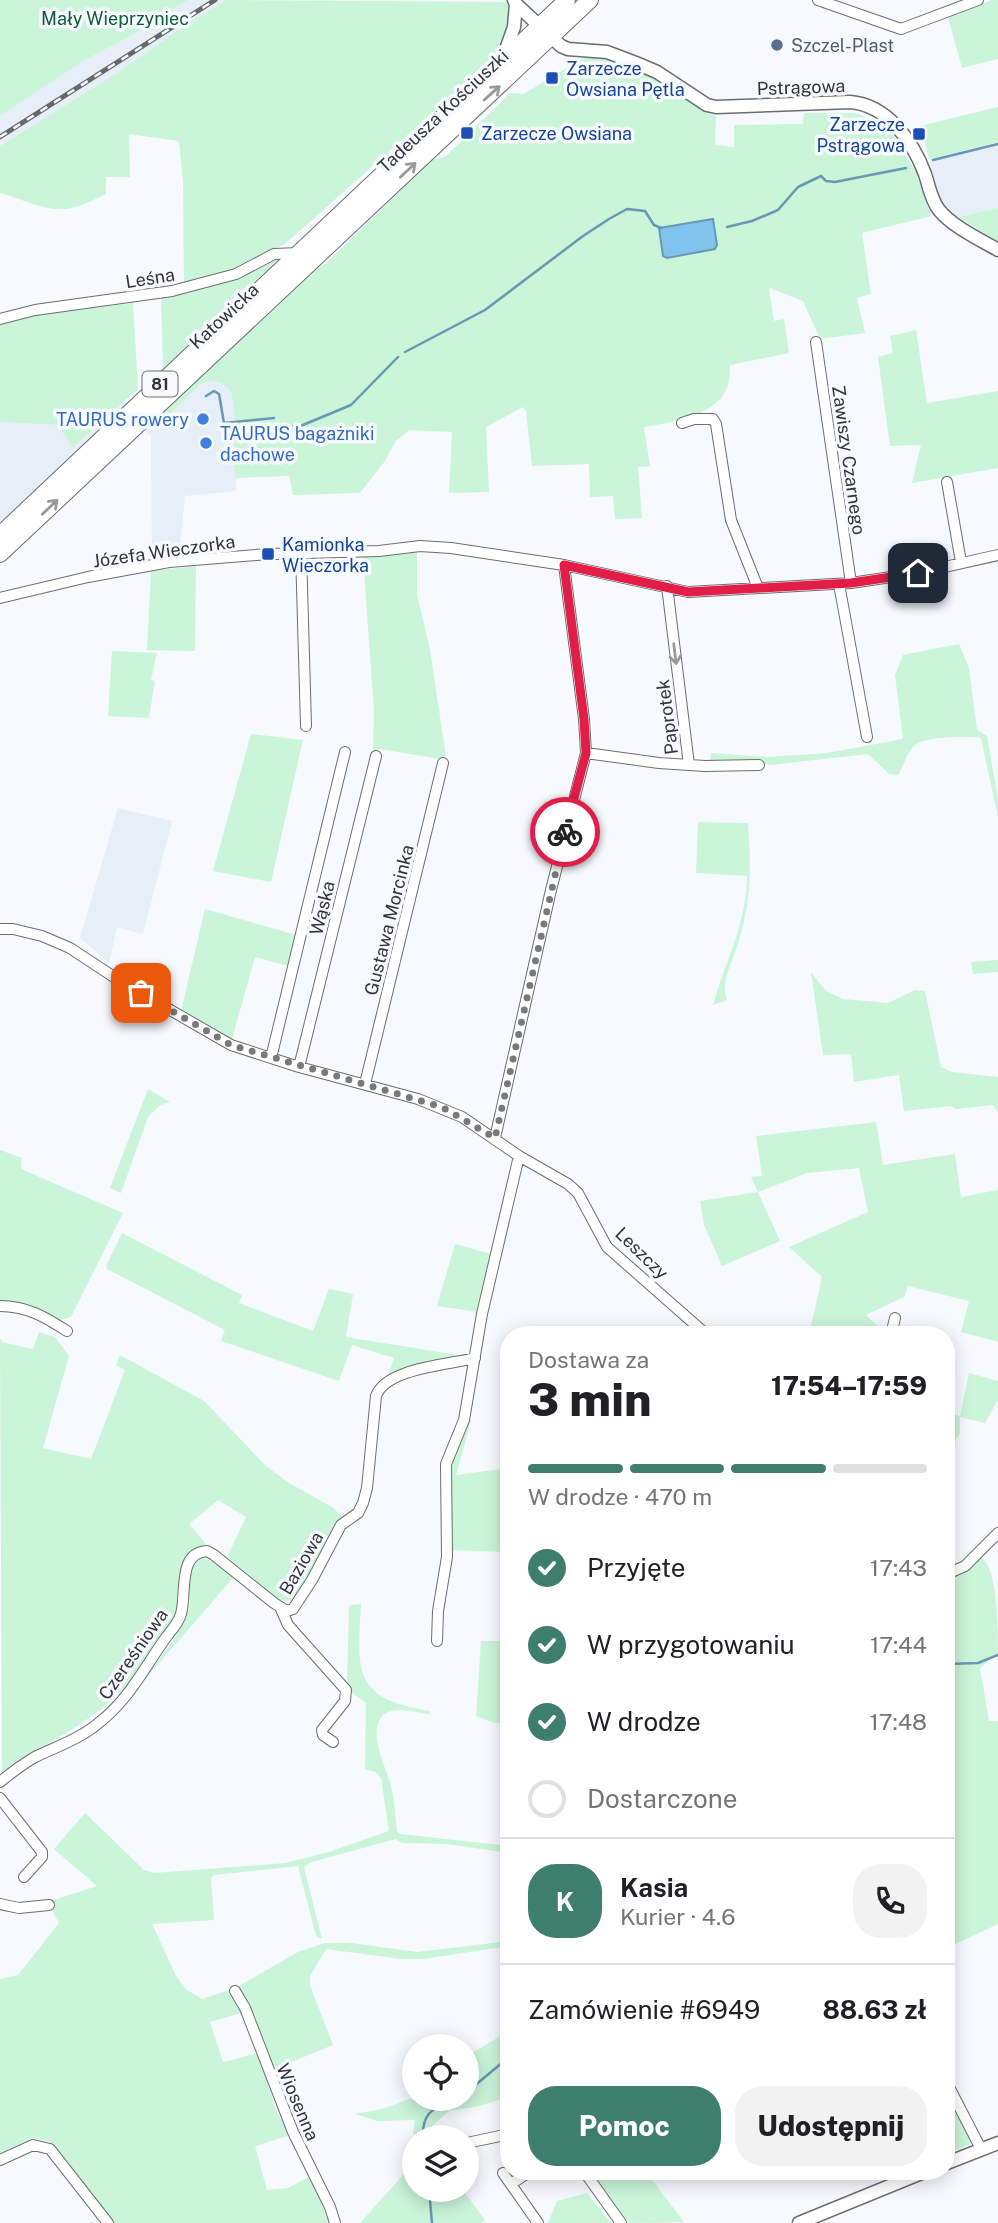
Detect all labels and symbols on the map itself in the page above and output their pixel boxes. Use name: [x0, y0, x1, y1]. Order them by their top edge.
park label: Mały Wieprzyniec: [41, 8, 189, 29]
place label: Szczel-Plast: [791, 35, 894, 56]
marker: Szczel-Plast: [769, 37, 785, 53]
street label: Tadeusza Kościuszki: [373, 45, 513, 177]
place label: Zarzecze Owsiana Pętla: [566, 58, 685, 100]
marker: Zarzecze Owsiana Pętla: [544, 70, 560, 86]
street label: Pstrągowa: [756, 75, 846, 99]
one-way arrow: [483, 85, 501, 101]
place label: Zarzecze Pstrągowa: [817, 114, 905, 156]
place label: Zarzecze Owsiana: [481, 123, 632, 144]
marker: Zarzecze Owsiana: [459, 125, 475, 141]
marker: Zarzecze Pstrągowa: [911, 126, 927, 142]
one-way arrow: [399, 162, 416, 179]
street label: Leśna: [124, 264, 176, 292]
street label: Katowicka: [185, 279, 263, 353]
road number: 81: [142, 372, 178, 396]
street label: Zawiszy Czarnego: [828, 384, 870, 536]
place label: TAURUS rowery: [56, 409, 189, 430]
marker: TAURUS rowery: [195, 411, 211, 427]
place label: TAURUS bagażniki dachowe: [220, 423, 374, 465]
marker: TAURUS bagażniki dachowe: [198, 435, 214, 451]
one-way arrow: [41, 499, 59, 515]
street label: Józefa Wieczorka: [91, 531, 237, 571]
place label: Kamionka Wieczorka: [282, 534, 369, 576]
pin: [888, 543, 948, 603]
marker: Kamionka Wieczorka: [260, 546, 276, 562]
one-way arrow: [669, 642, 682, 665]
street label: Paprotek: [652, 678, 682, 756]
courier: [530, 797, 600, 867]
street label: Gustawa Morcinka: [360, 842, 418, 998]
street label: Wąska: [305, 879, 339, 937]
pin: [111, 963, 171, 1023]
street label: Leszczy: [611, 1223, 673, 1284]
street label: Baziowa: [275, 1528, 327, 1598]
street label: Czereśniowa: [94, 1605, 172, 1703]
street label: Wiosenna: [272, 2060, 324, 2144]

